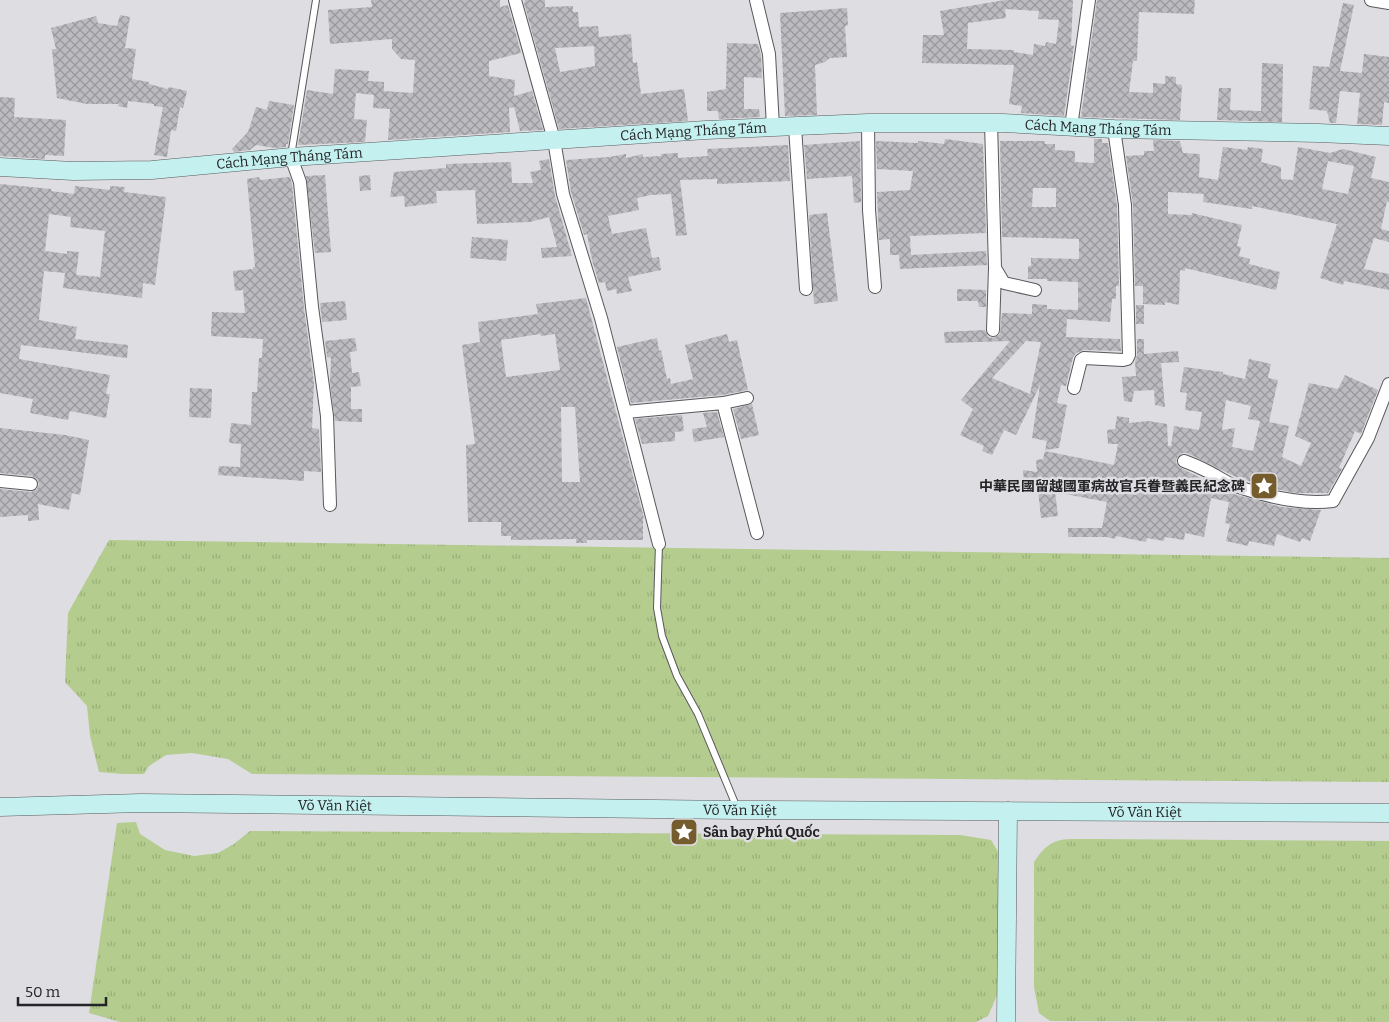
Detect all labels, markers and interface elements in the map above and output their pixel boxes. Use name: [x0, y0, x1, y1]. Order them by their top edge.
street label: Cách Mạng Tháng Tám: [1024, 116, 1172, 139]
street label: Cách Mạng Tháng Tám: [620, 119, 768, 144]
street label: Cách Mạng Tháng Tám: [215, 144, 364, 172]
place icon: 中華民國留越國軍病故官兵眷暨義民紀念碑: [1249, 471, 1279, 501]
place label: 中華民國留越國軍病故官兵眷暨義民紀念碑: [979, 478, 1245, 495]
street label: Võ Văn Kiệt: [298, 796, 372, 814]
street label: Võ Văn Kiệt: [703, 801, 777, 819]
street label: Võ Văn Kiệt: [1108, 803, 1182, 821]
place icon: Sân bay Phú Quốc: [669, 817, 699, 847]
place label: Sân bay Phú Quốc: [703, 823, 820, 841]
scale bar: [18, 974, 105, 1006]
text: 50 m: [25, 983, 61, 1001]

